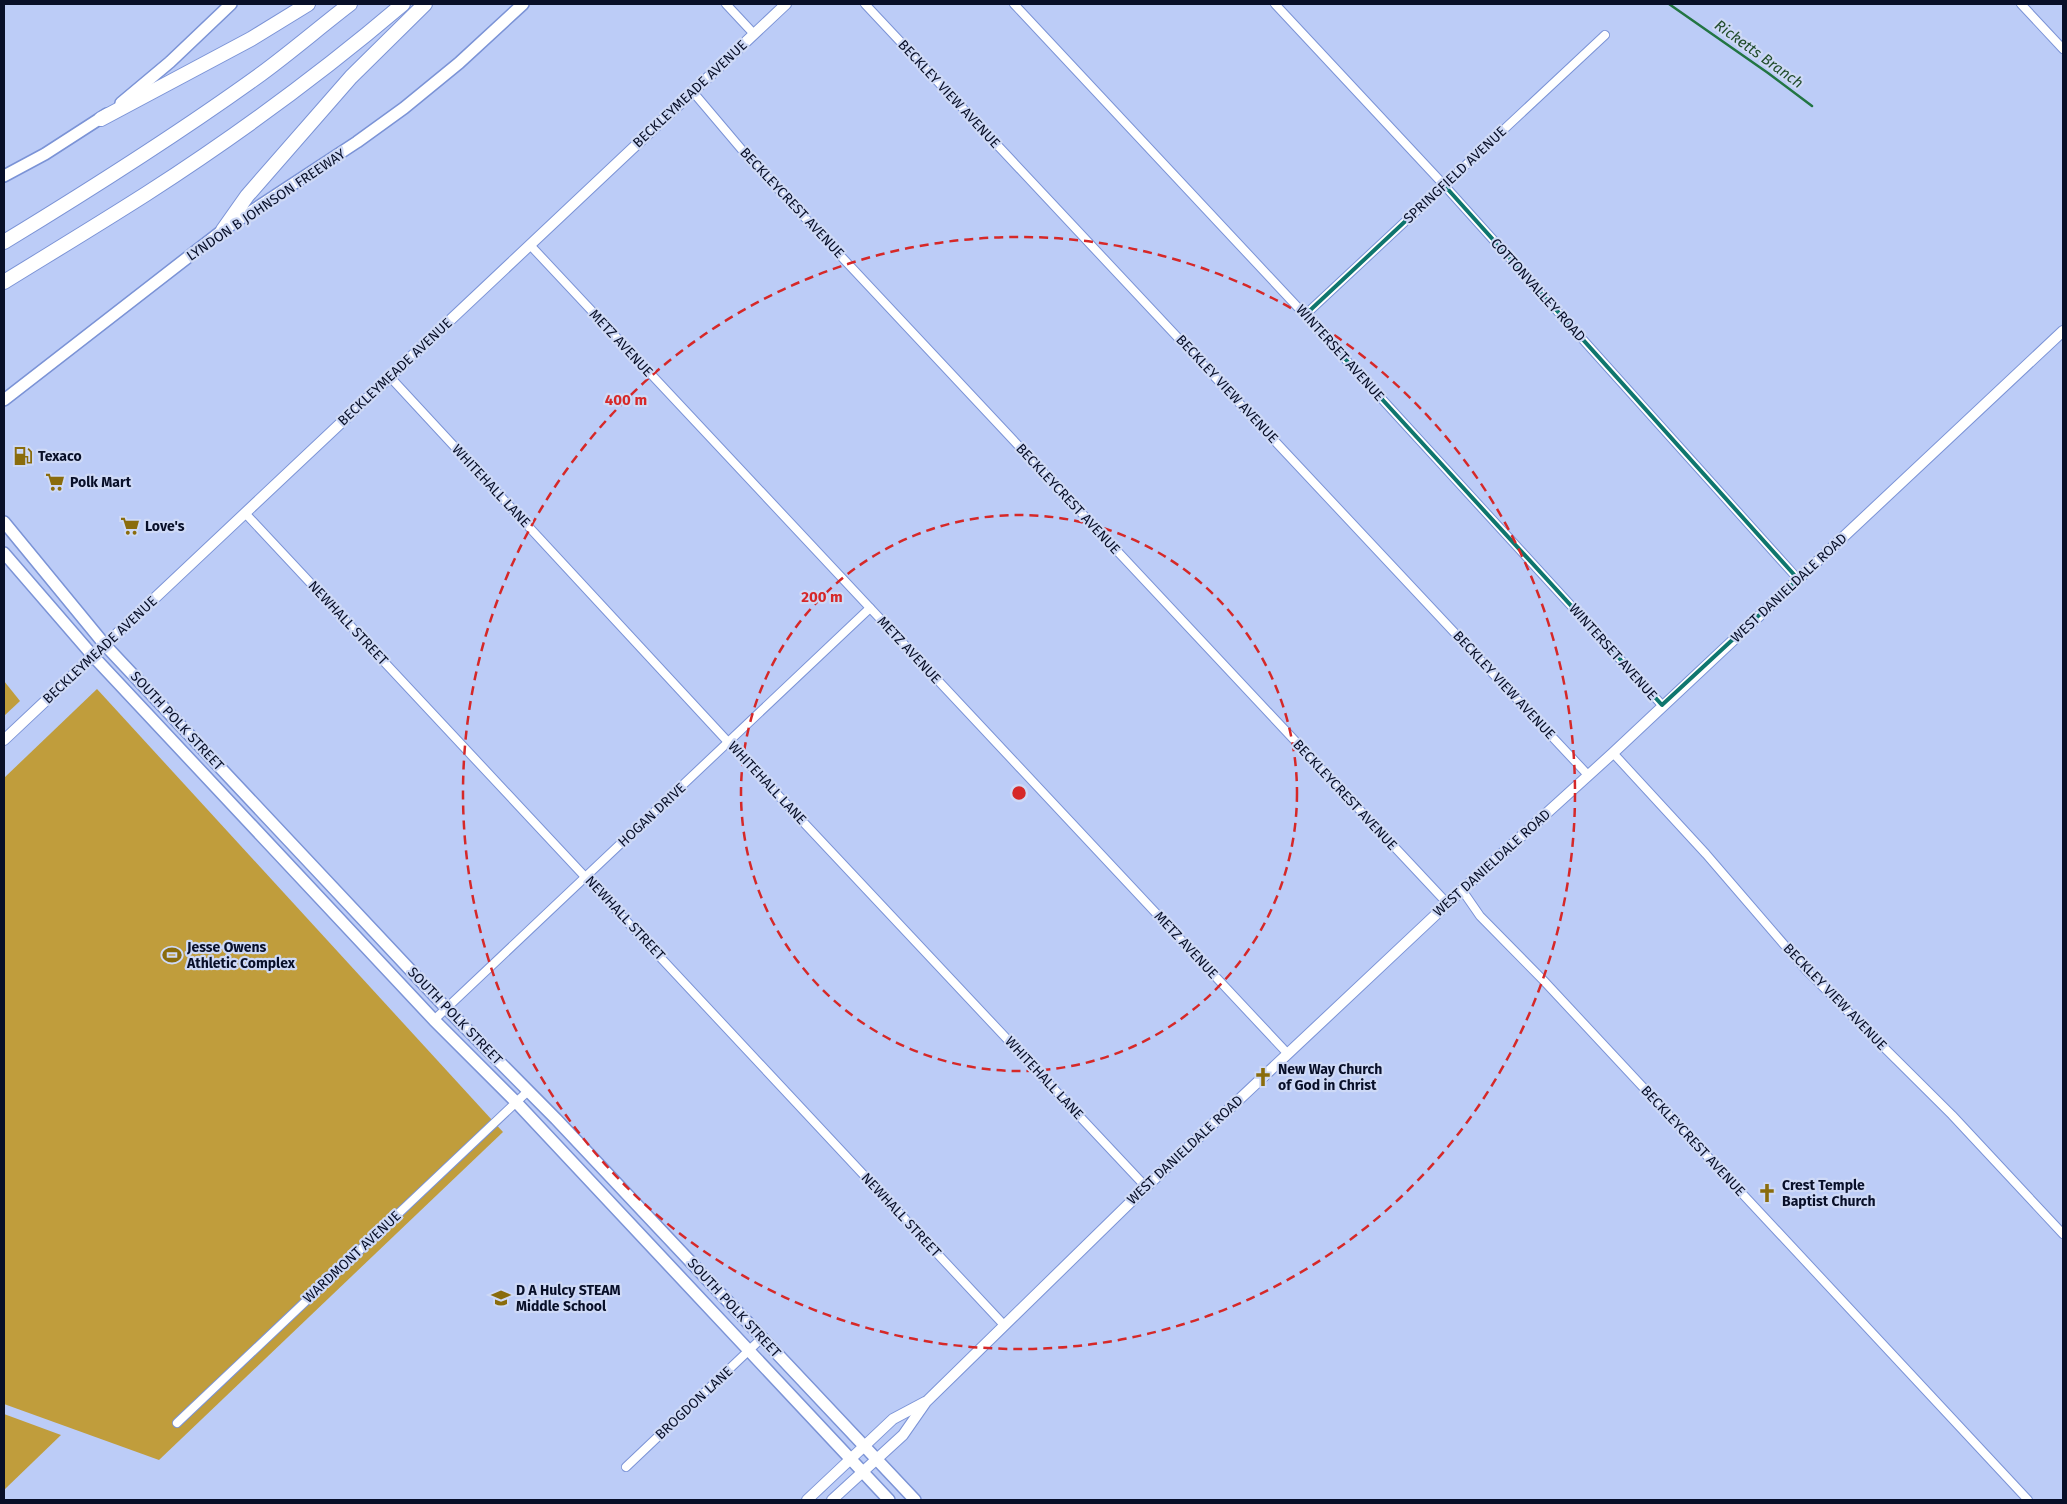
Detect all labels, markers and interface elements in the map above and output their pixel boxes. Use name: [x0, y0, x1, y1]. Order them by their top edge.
water label: Ricketts Branch: [1711, 16, 1807, 92]
street label: BECKLEY VIEW AVENUE: [894, 36, 1004, 152]
street label: BECKLEYMEADE AVENUE: [629, 37, 751, 151]
street label: SPRINGFIELD AVENUE: [1400, 123, 1510, 227]
street label: BECKLEYCREST AVENUE: [736, 144, 848, 262]
street label: LYNDON B JOHNSON FREEWAY: [183, 145, 349, 265]
street label: COTTONVALLEY ROAD: [1487, 235, 1589, 345]
street label: WINTERSET AVENUE: [1292, 301, 1388, 405]
street label: METZ AVENUE: [586, 306, 656, 380]
street label: BECKLEYMEADE AVENUE: [334, 315, 456, 429]
street label: BECKLEY VIEW AVENUE: [1172, 331, 1282, 447]
text: 400 m: [605, 391, 647, 409]
street label: BECKLEYCREST AVENUE: [1012, 440, 1124, 558]
street label: WHITEHALL LANE: [448, 441, 534, 531]
fuel station icon: Texaco: [12, 445, 34, 467]
place label: Texaco: [38, 448, 82, 465]
supermarket icon: Polk Mart: [44, 471, 66, 493]
place label: Polk Mart: [70, 474, 132, 491]
supermarket icon: Love's: [119, 515, 141, 537]
place label: Love's: [145, 518, 185, 535]
street label: WEST DANIELDALE ROAD: [1728, 530, 1850, 646]
street label: NEWHALL STREET: [305, 577, 392, 669]
text: 200 m: [801, 588, 843, 606]
street label: BECKLEYMEADE AVENUE: [39, 593, 161, 707]
street label: WINTERSET AVENUE: [1565, 600, 1661, 704]
street label: METZ AVENUE: [874, 613, 944, 687]
street label: BECKLEY VIEW AVENUE: [1449, 627, 1559, 743]
street label: SOUTH POLK STREET: [127, 668, 228, 775]
street label: BECKLEYCREST AVENUE: [1289, 736, 1401, 854]
street label: WHITEHALL LANE: [724, 738, 810, 828]
street label: HOGAN DRIVE: [615, 779, 689, 851]
centre of rings: [1010, 784, 1028, 802]
street label: WEST DANIELDALE ROAD: [1430, 806, 1554, 920]
street label: NEWHALL STREET: [582, 872, 669, 964]
street label: METZ AVENUE: [1151, 908, 1221, 982]
place label: Jesse Owens Athletic Complex: [186, 939, 296, 972]
street label: BECKLEY VIEW AVENUE: [1780, 940, 1890, 1054]
sports icon: Jesse Owens Athletic Complex: [161, 944, 183, 966]
street label: SOUTH POLK STREET: [404, 964, 506, 1069]
street label: WHITEHALL LANE: [1001, 1033, 1087, 1123]
place label: New Way Church of God in Christ: [1278, 1061, 1382, 1094]
church icon: New Way Church of God in Christ: [1252, 1066, 1274, 1088]
street label: BECKLEYCREST AVENUE: [1637, 1082, 1749, 1200]
street label: WEST DANIELDALE ROAD: [1124, 1092, 1246, 1208]
street label: NEWHALL STREET: [858, 1169, 945, 1261]
place label: Crest Temple Baptist Church: [1782, 1177, 1875, 1210]
church icon: Crest Temple Baptist Church: [1756, 1182, 1778, 1204]
street label: WARDMONT AVENUE: [300, 1207, 404, 1307]
street label: SOUTH POLK STREET: [684, 1255, 785, 1362]
place label: D A Hulcy STEAM Middle School: [516, 1282, 621, 1315]
school or university icon: D A Hulcy STEAM Middle School: [490, 1287, 512, 1309]
street label: BROGDON LANE: [652, 1363, 736, 1443]

